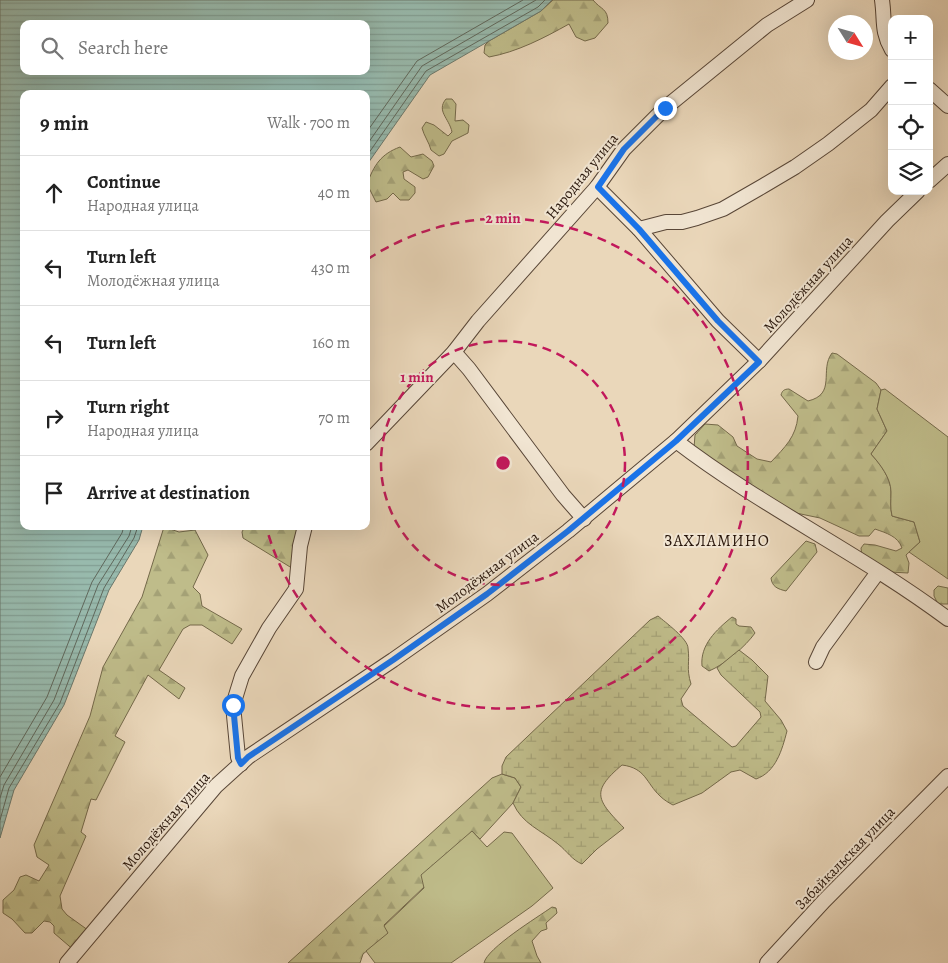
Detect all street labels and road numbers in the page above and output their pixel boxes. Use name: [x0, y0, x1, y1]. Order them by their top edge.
street label: Народная улица: [541, 129, 623, 223]
street label: Молодёжная улица: [759, 231, 857, 337]
street label: Молодёжная улица: [431, 527, 543, 617]
street label: Молодёжная улица: [118, 767, 214, 874]
street label: Забайкальская улица: [790, 802, 900, 914]

